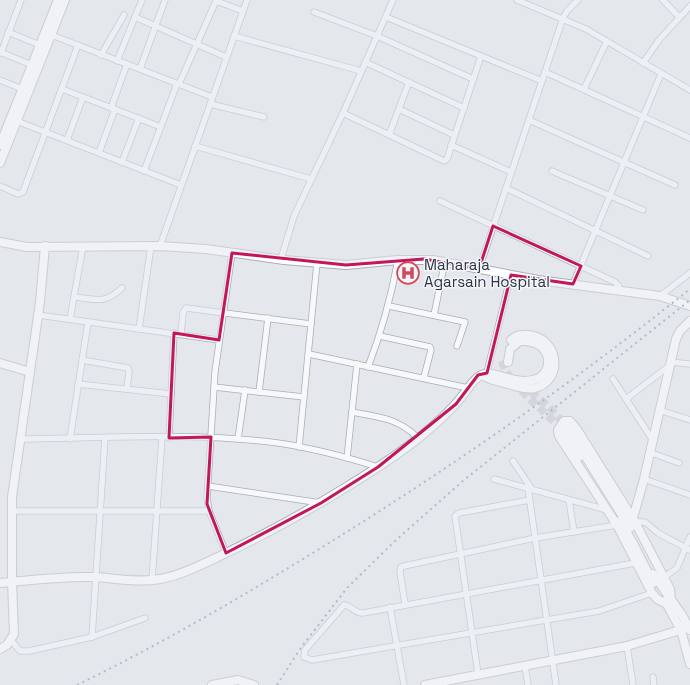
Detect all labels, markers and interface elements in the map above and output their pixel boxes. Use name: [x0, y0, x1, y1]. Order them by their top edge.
place label: Maharaja Agarsain Hospital: [424, 255, 550, 291]
hospital icon: Maharaja Agarsain Hospital: [395, 260, 421, 286]

